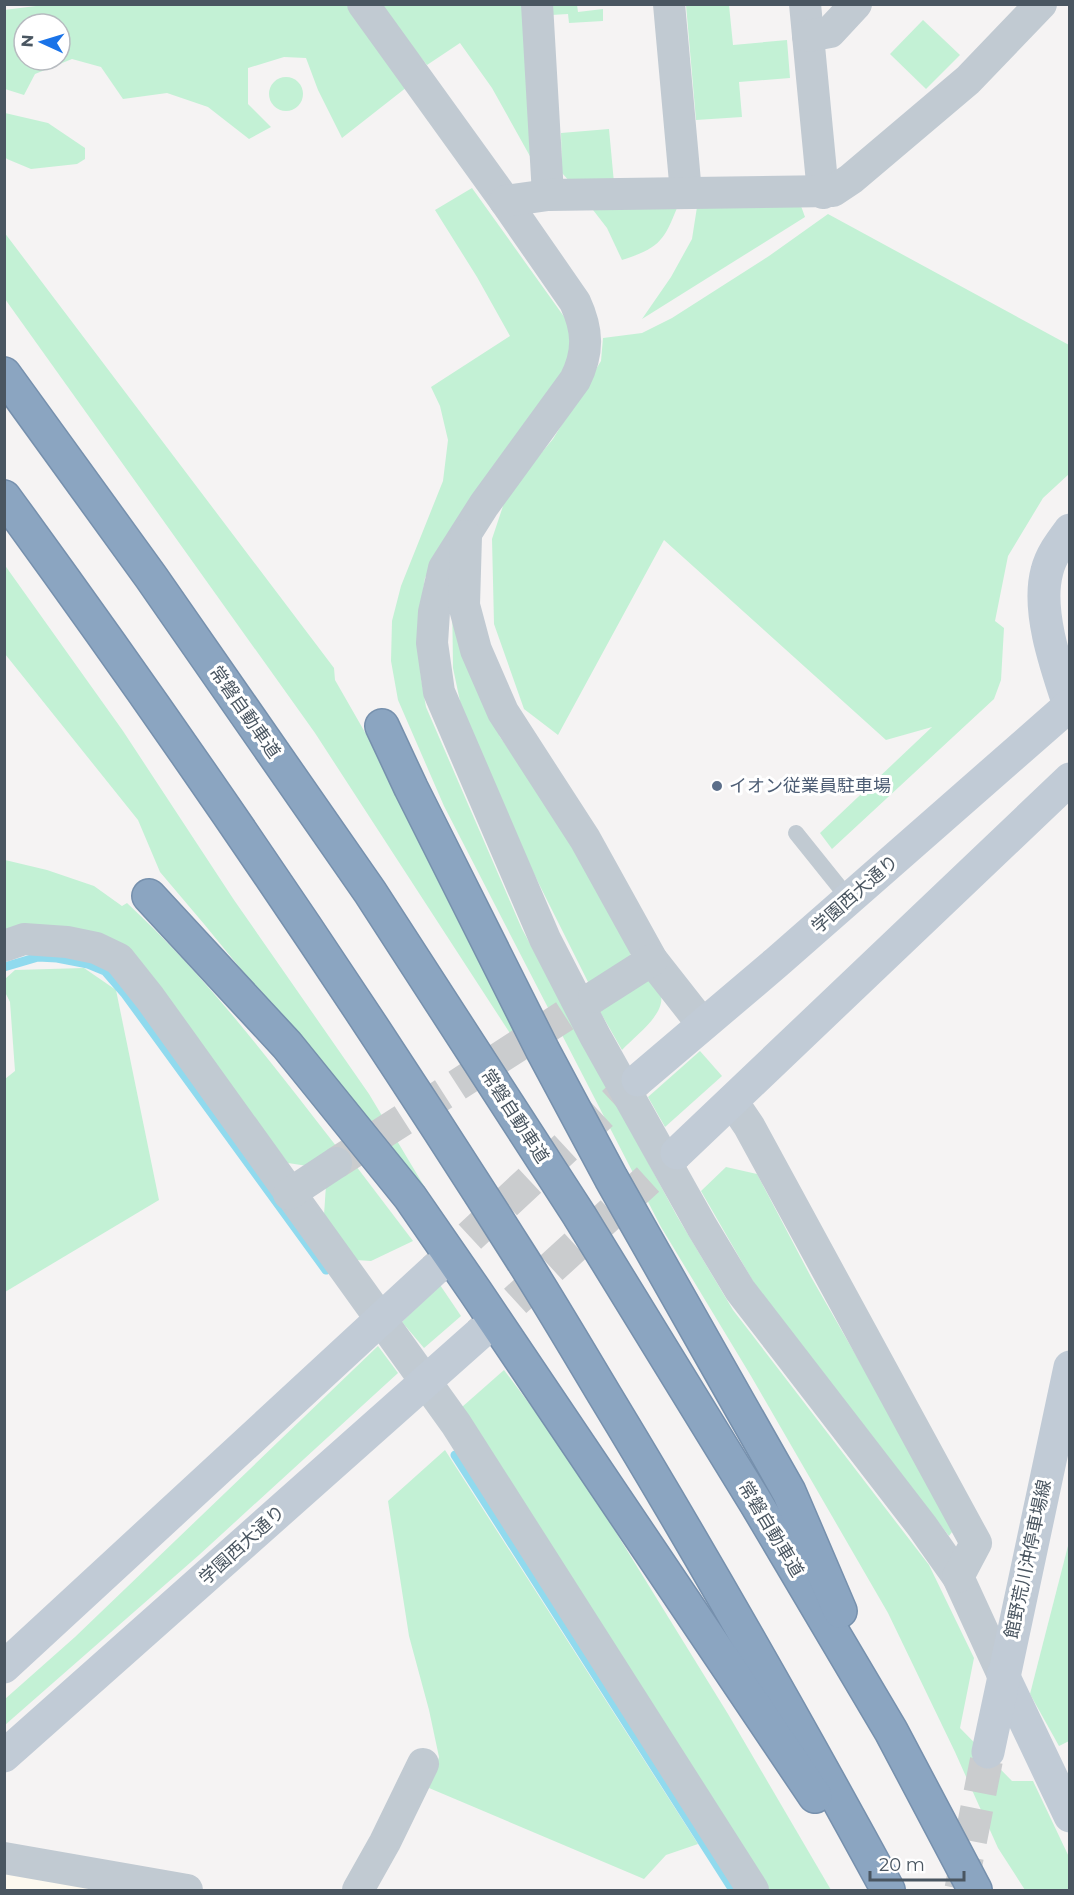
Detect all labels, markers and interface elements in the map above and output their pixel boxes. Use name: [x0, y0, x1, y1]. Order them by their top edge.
north arrow: [12, 12, 72, 72]
text: N: [18, 34, 37, 48]
street label: 常磐自動車道: [205, 661, 285, 763]
place label: イオン従業員駐車場: [729, 775, 891, 797]
marker: イオン従業員駐車場: [710, 779, 724, 793]
street label: 学園西大通り: [807, 850, 903, 938]
street label: 常磐自動車道: [476, 1065, 554, 1167]
street label: 常磐自動車道: [734, 1477, 808, 1581]
street label: 館野荒川沖停車場線: [1000, 1477, 1056, 1641]
street label: 学園西大通り: [195, 1501, 289, 1589]
scale bar: [870, 1844, 964, 1882]
text: 20 m: [879, 1854, 925, 1876]

